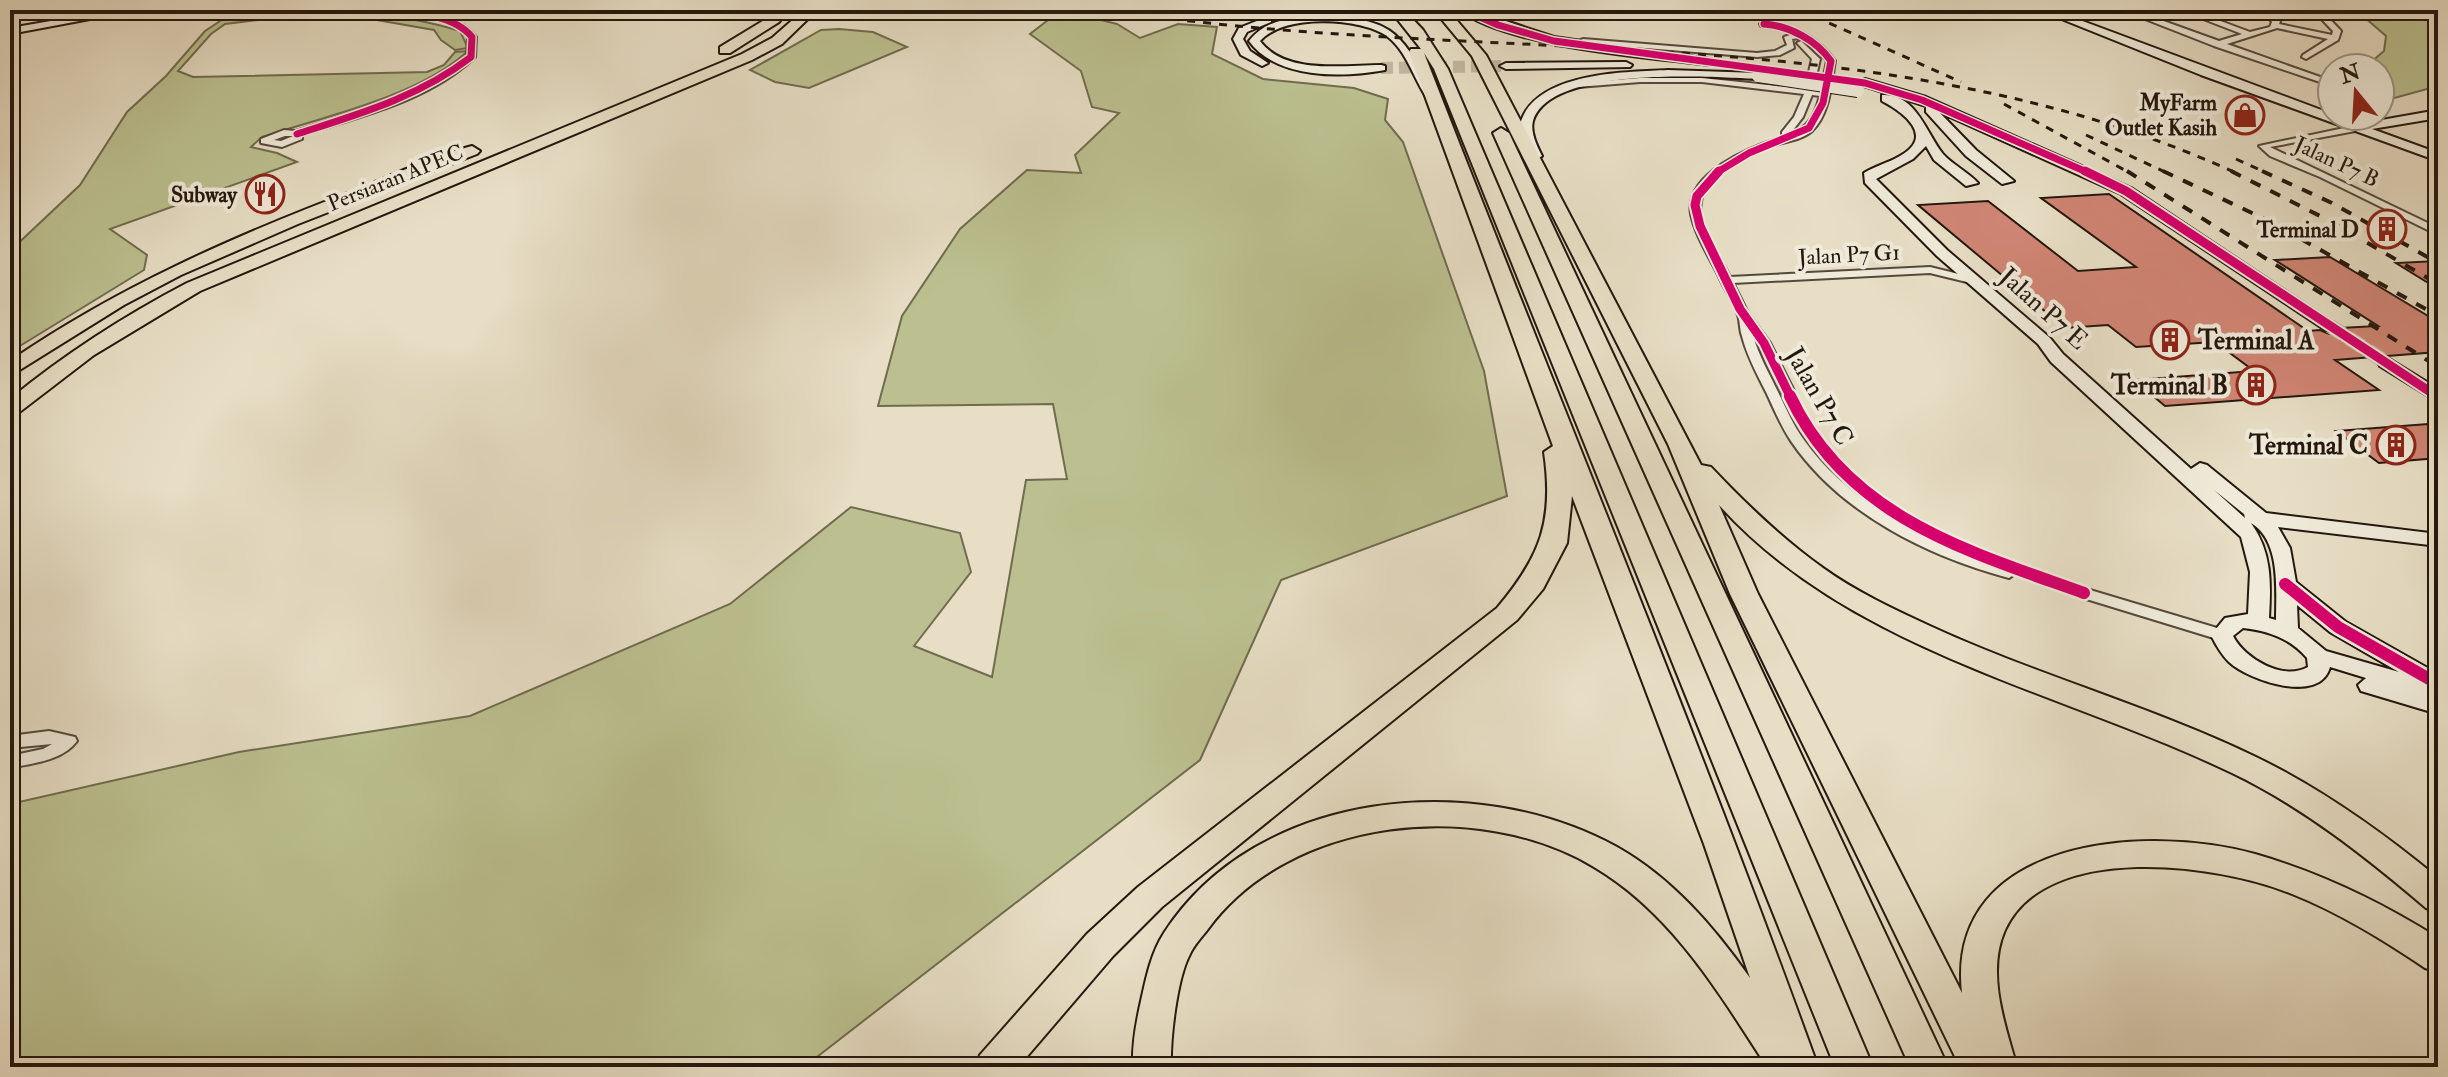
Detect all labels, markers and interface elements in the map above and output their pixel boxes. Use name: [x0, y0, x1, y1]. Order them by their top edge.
north arrow: [2316, 52, 2396, 132]
text: N: [2335, 57, 2364, 91]
place label: MyFarm Outlet Kasih: [2105, 89, 2218, 142]
shop icon: MyFarm Outlet Kasih: [2224, 94, 2266, 136]
street label: Jalan P7 B: [2289, 130, 2383, 194]
street label: Persiaran APEC: [323, 138, 467, 218]
restaurant icon: Subway: [244, 173, 286, 215]
place label: Subway: [171, 181, 238, 210]
building icon: Terminal D: [2366, 208, 2408, 250]
place label: Terminal D: [2256, 216, 2359, 244]
street label: Jalan P7 G1: [1796, 238, 1901, 272]
street label: Jalan P7 E: [1992, 260, 2094, 357]
building icon: Terminal A: [2149, 319, 2191, 361]
place label: Terminal A: [2197, 325, 2315, 357]
street label: Jalan P7 C: [1778, 341, 1860, 452]
building icon: Terminal B: [2235, 364, 2277, 406]
place label: Terminal B: [2110, 370, 2228, 402]
building icon: Terminal C: [2375, 424, 2417, 466]
place label: Terminal C: [2248, 430, 2368, 462]

